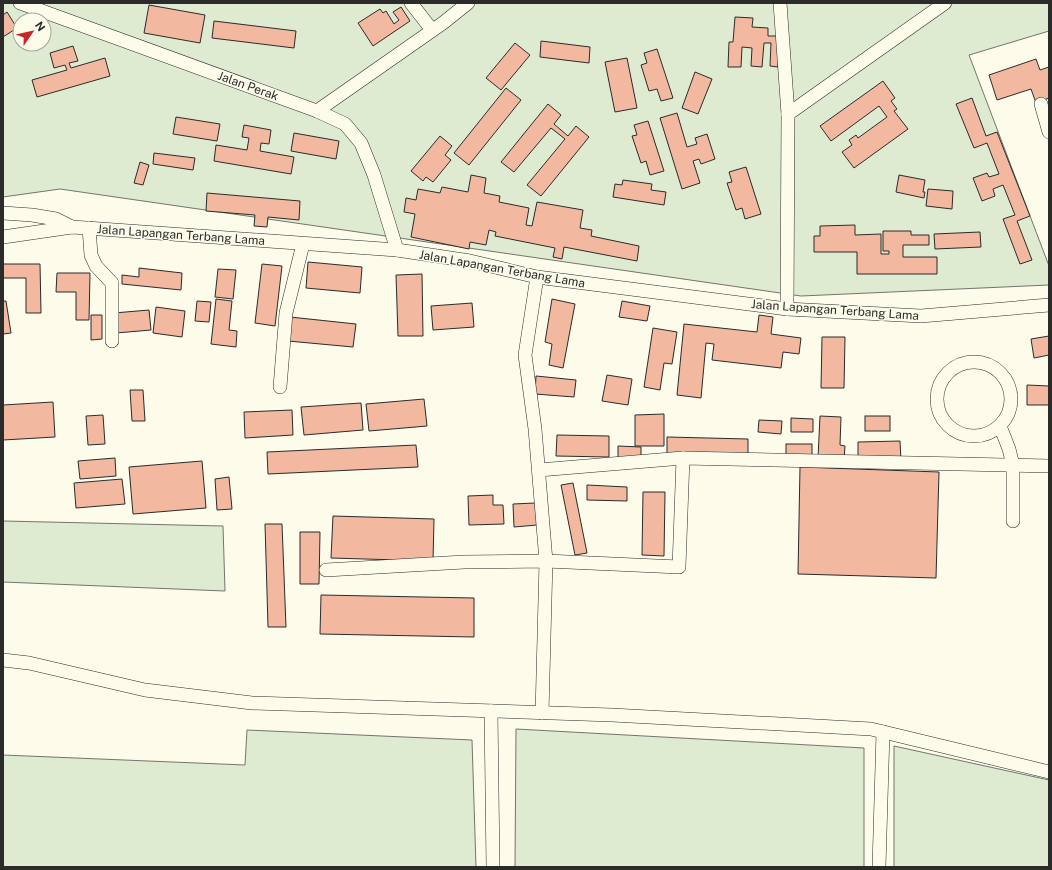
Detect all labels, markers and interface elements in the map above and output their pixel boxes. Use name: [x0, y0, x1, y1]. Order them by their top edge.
north arrow: [12, 12, 52, 52]
text: N: [33, 19, 48, 33]
street label: Jalan Perak: [216, 69, 280, 104]
street label: Jalan Lapangan Terbang Lama: [97, 222, 265, 248]
street label: Jalan Lapangan Terbang Lama: [418, 247, 586, 291]
street label: Jalan Lapangan Terbang Lama: [751, 297, 919, 323]

